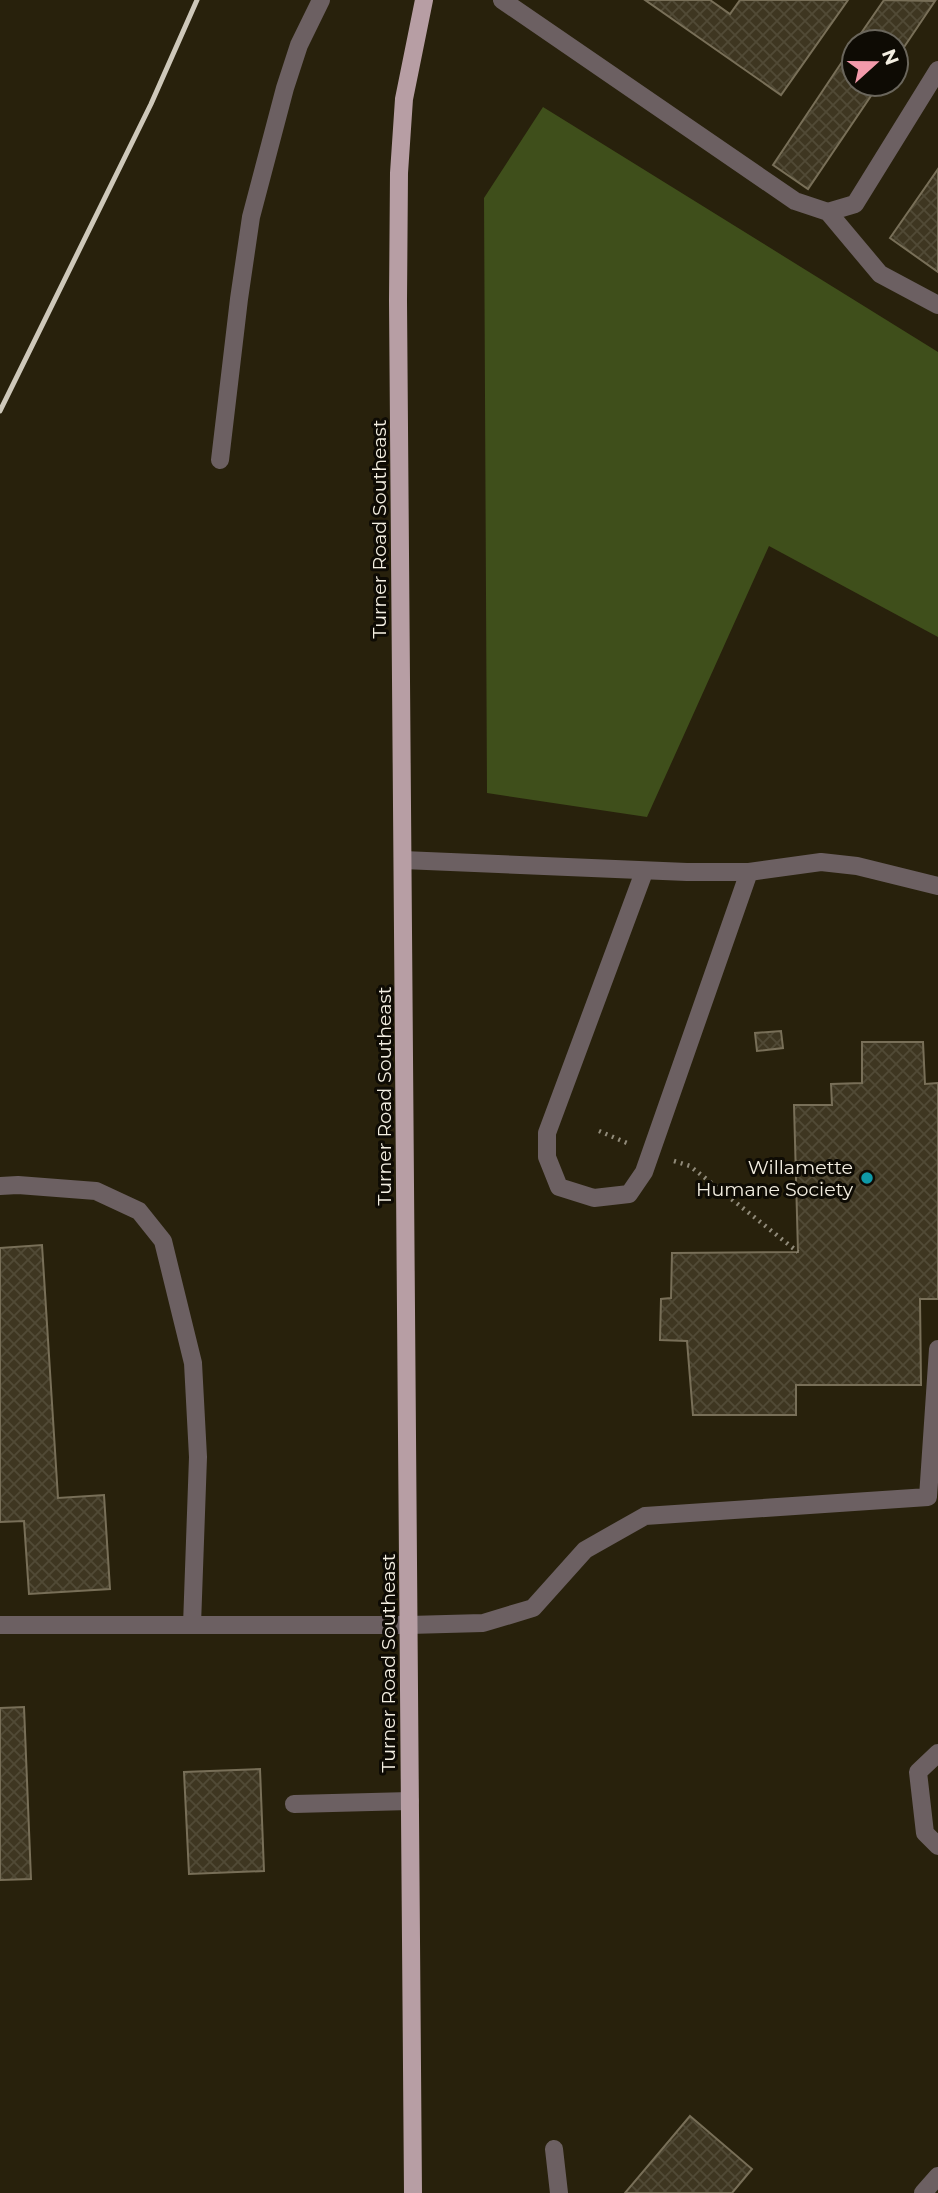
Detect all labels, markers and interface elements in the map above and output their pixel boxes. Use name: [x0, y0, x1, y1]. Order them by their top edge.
north arrow: [840, 28, 910, 98]
text: N: [877, 46, 904, 68]
street label: Turner Road Southeast: [368, 419, 391, 638]
street label: Turner Road Southeast: [373, 986, 396, 1205]
place label: Willamette Humane Society: [696, 1156, 854, 1201]
marker: Willamette Humane Society: [859, 1170, 875, 1186]
street label: Turner Road Southeast: [377, 1553, 400, 1772]

